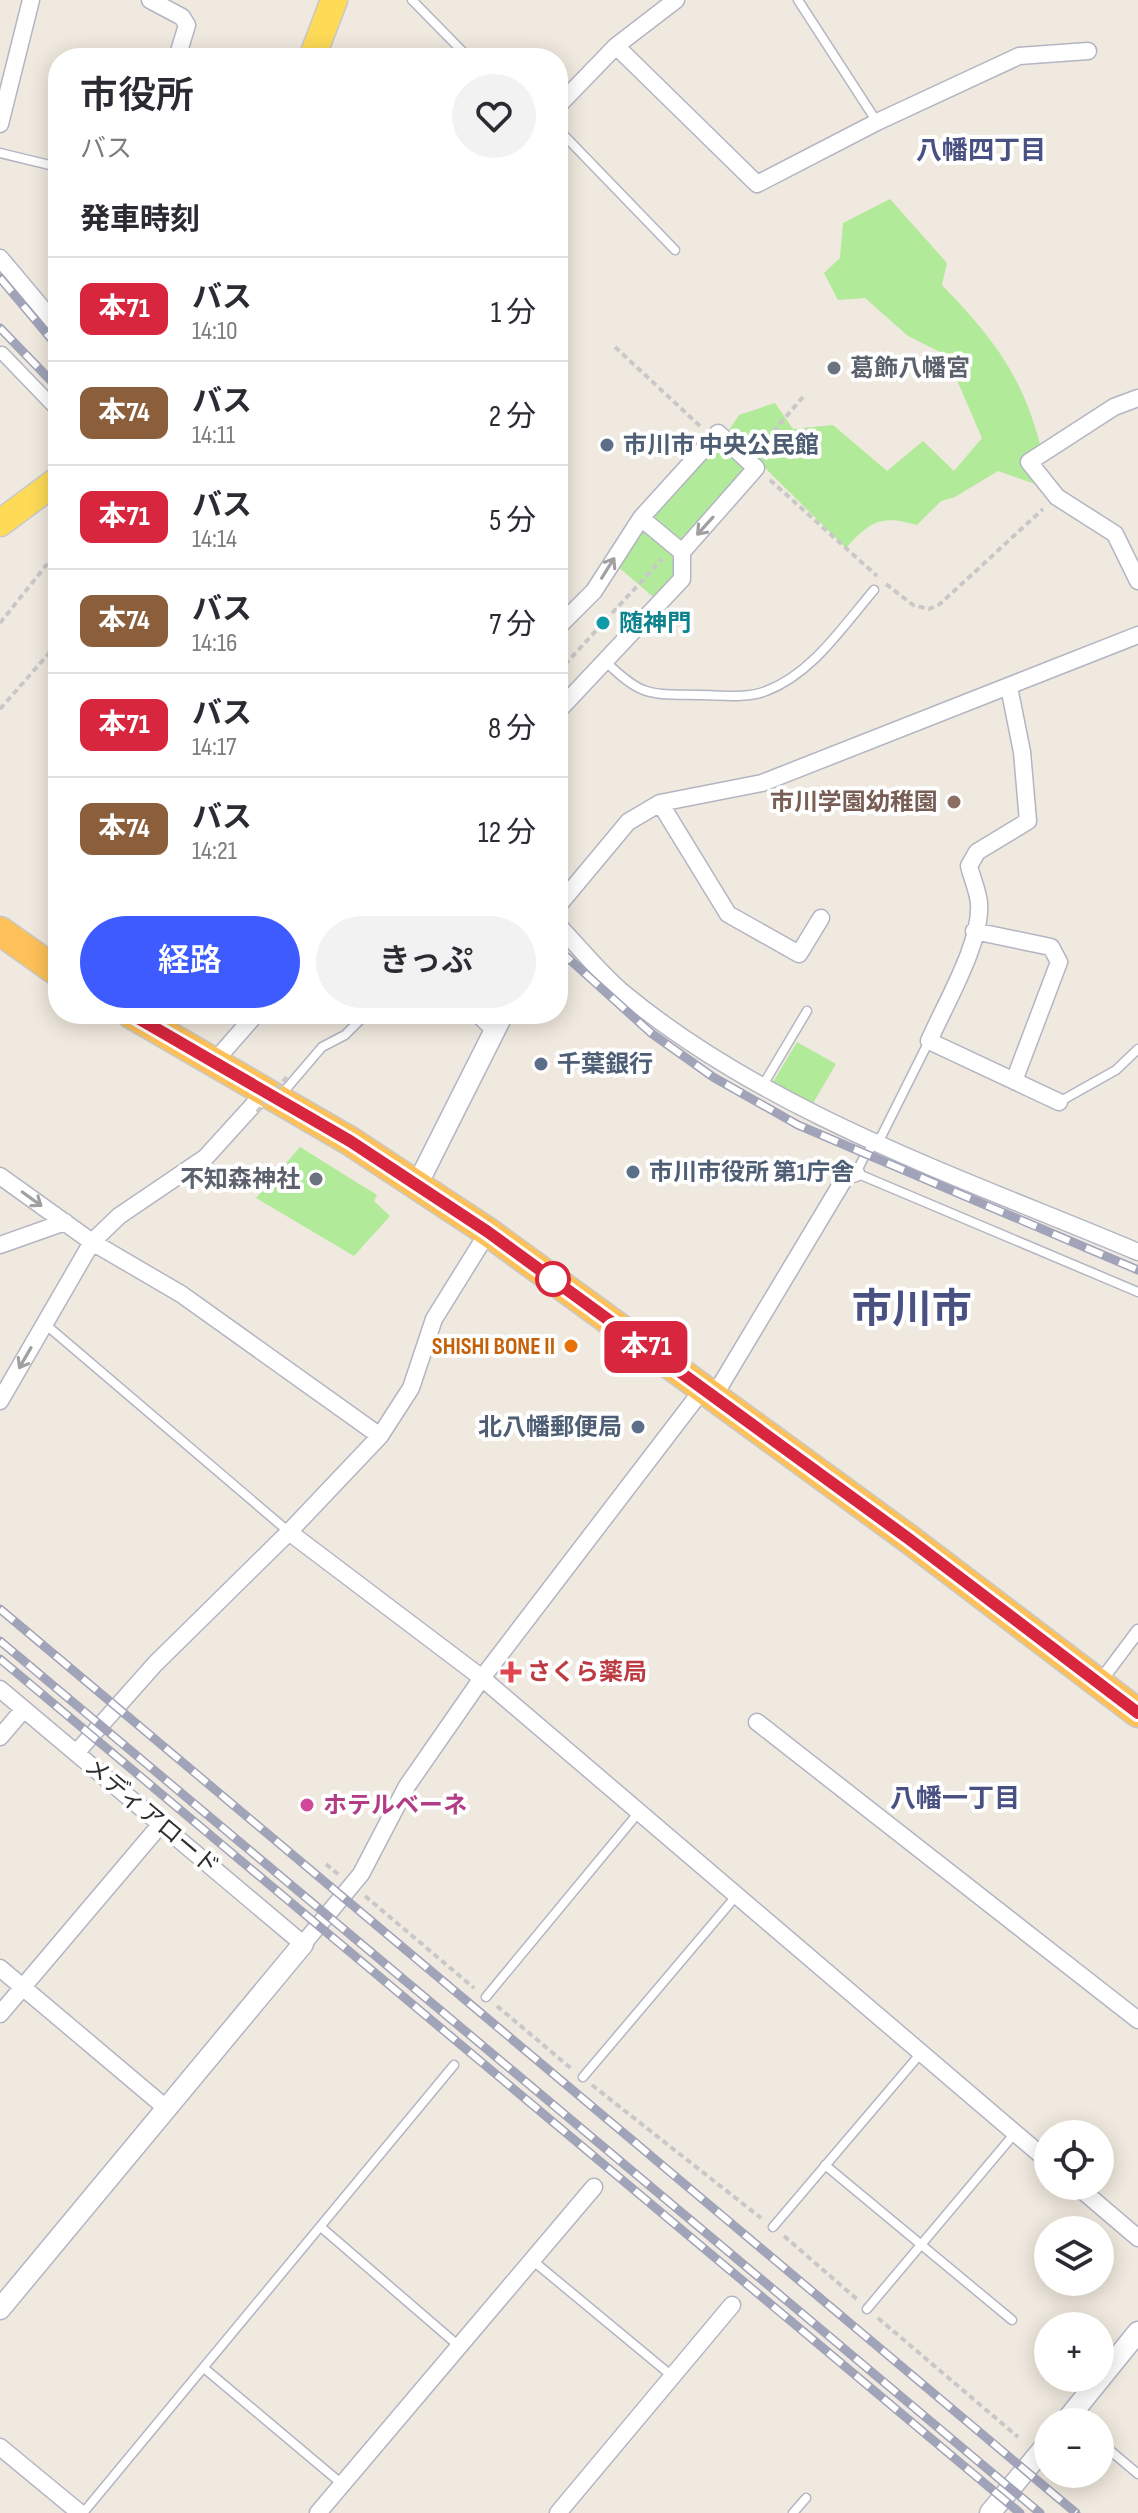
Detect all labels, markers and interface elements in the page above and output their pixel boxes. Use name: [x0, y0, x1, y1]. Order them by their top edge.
text: 市役所: [80, 74, 194, 119]
button: heart: [452, 74, 536, 158]
text: バス: [80, 134, 132, 165]
district label: 八幡四丁目: [916, 136, 1046, 167]
text: 発車時刻: [80, 202, 200, 238]
text: バス: [192, 280, 252, 316]
text: 本71: [98, 292, 150, 325]
text: 1 分: [491, 295, 536, 331]
text: 14:10: [192, 316, 238, 347]
place label: 葛飾八幡宮: [850, 354, 970, 383]
marker: 葛飾八幡宮: [825, 359, 843, 377]
text: バス: [192, 384, 252, 420]
text: 本74: [98, 396, 150, 429]
text: 2 分: [489, 399, 536, 435]
text: 14:11: [192, 420, 235, 451]
place label: 市川市 中央公民館: [623, 431, 819, 460]
marker: 市川市 中央公民館: [598, 436, 616, 454]
text: バス: [192, 488, 252, 524]
text: 本71: [98, 500, 150, 533]
text: 5 分: [489, 503, 536, 539]
one-way arrow: [695, 516, 714, 536]
text: 14:14: [192, 524, 237, 555]
one-way arrow: [601, 557, 617, 580]
text: バス: [192, 592, 252, 628]
text: 本74: [98, 604, 150, 637]
text: 7 分: [489, 607, 536, 643]
place label: 随神門: [619, 609, 691, 638]
marker: 随神門: [594, 614, 612, 632]
text: 14:16: [192, 628, 237, 659]
text: バス: [192, 696, 252, 732]
text: 本71: [98, 708, 150, 741]
text: 8 分: [488, 711, 536, 747]
text: 14:17: [192, 732, 236, 763]
place label: 市川学園幼稚園: [770, 788, 938, 817]
marker: 市川学園幼稚園: [945, 793, 963, 811]
text: バス: [192, 800, 252, 836]
text: 本74: [98, 812, 150, 845]
text: 12 分: [478, 815, 536, 851]
text: 14:21: [192, 836, 237, 867]
button: 経路: [80, 916, 300, 1008]
button: きっぷ: [316, 916, 536, 1008]
place label: 千葉銀行: [557, 1050, 653, 1079]
marker: 千葉銀行: [532, 1055, 550, 1073]
place label: 市川市役所 第1庁舎: [649, 1158, 854, 1187]
marker: 市川市役所 第1庁舎: [624, 1163, 642, 1181]
place label: 不知森神社: [180, 1165, 300, 1194]
marker: 不知森神社: [307, 1170, 325, 1188]
one-way arrow: [21, 1191, 43, 1207]
unlabelled marker: [536, 1262, 570, 1296]
district label: 市川市: [852, 1286, 972, 1334]
line badge: 本71: [600, 1321, 692, 1373]
text: 本71: [620, 1330, 672, 1363]
place label: SHISHI BONE II: [432, 1332, 555, 1361]
marker: SHISHI BONE II: [562, 1337, 580, 1355]
one-way arrow: [17, 1346, 33, 1369]
place label: 北八幡郵便局: [478, 1413, 622, 1442]
marker: 北八幡郵便局: [629, 1418, 647, 1436]
place label: さくら薬局: [527, 1658, 647, 1687]
marker: さくら薬局: [502, 1663, 520, 1681]
street label: メディアロード: [79, 1752, 225, 1881]
district label: 八幡一丁目: [890, 1784, 1020, 1815]
place label: ホテルベーネ: [323, 1791, 467, 1820]
marker: ホテルベーネ: [298, 1796, 316, 1814]
map controls: [1034, 2120, 1114, 2488]
button: locate: [1034, 2120, 1114, 2200]
button: layers: [1034, 2216, 1114, 2296]
button: +: [1034, 2312, 1114, 2392]
button: −: [1034, 2408, 1114, 2488]

